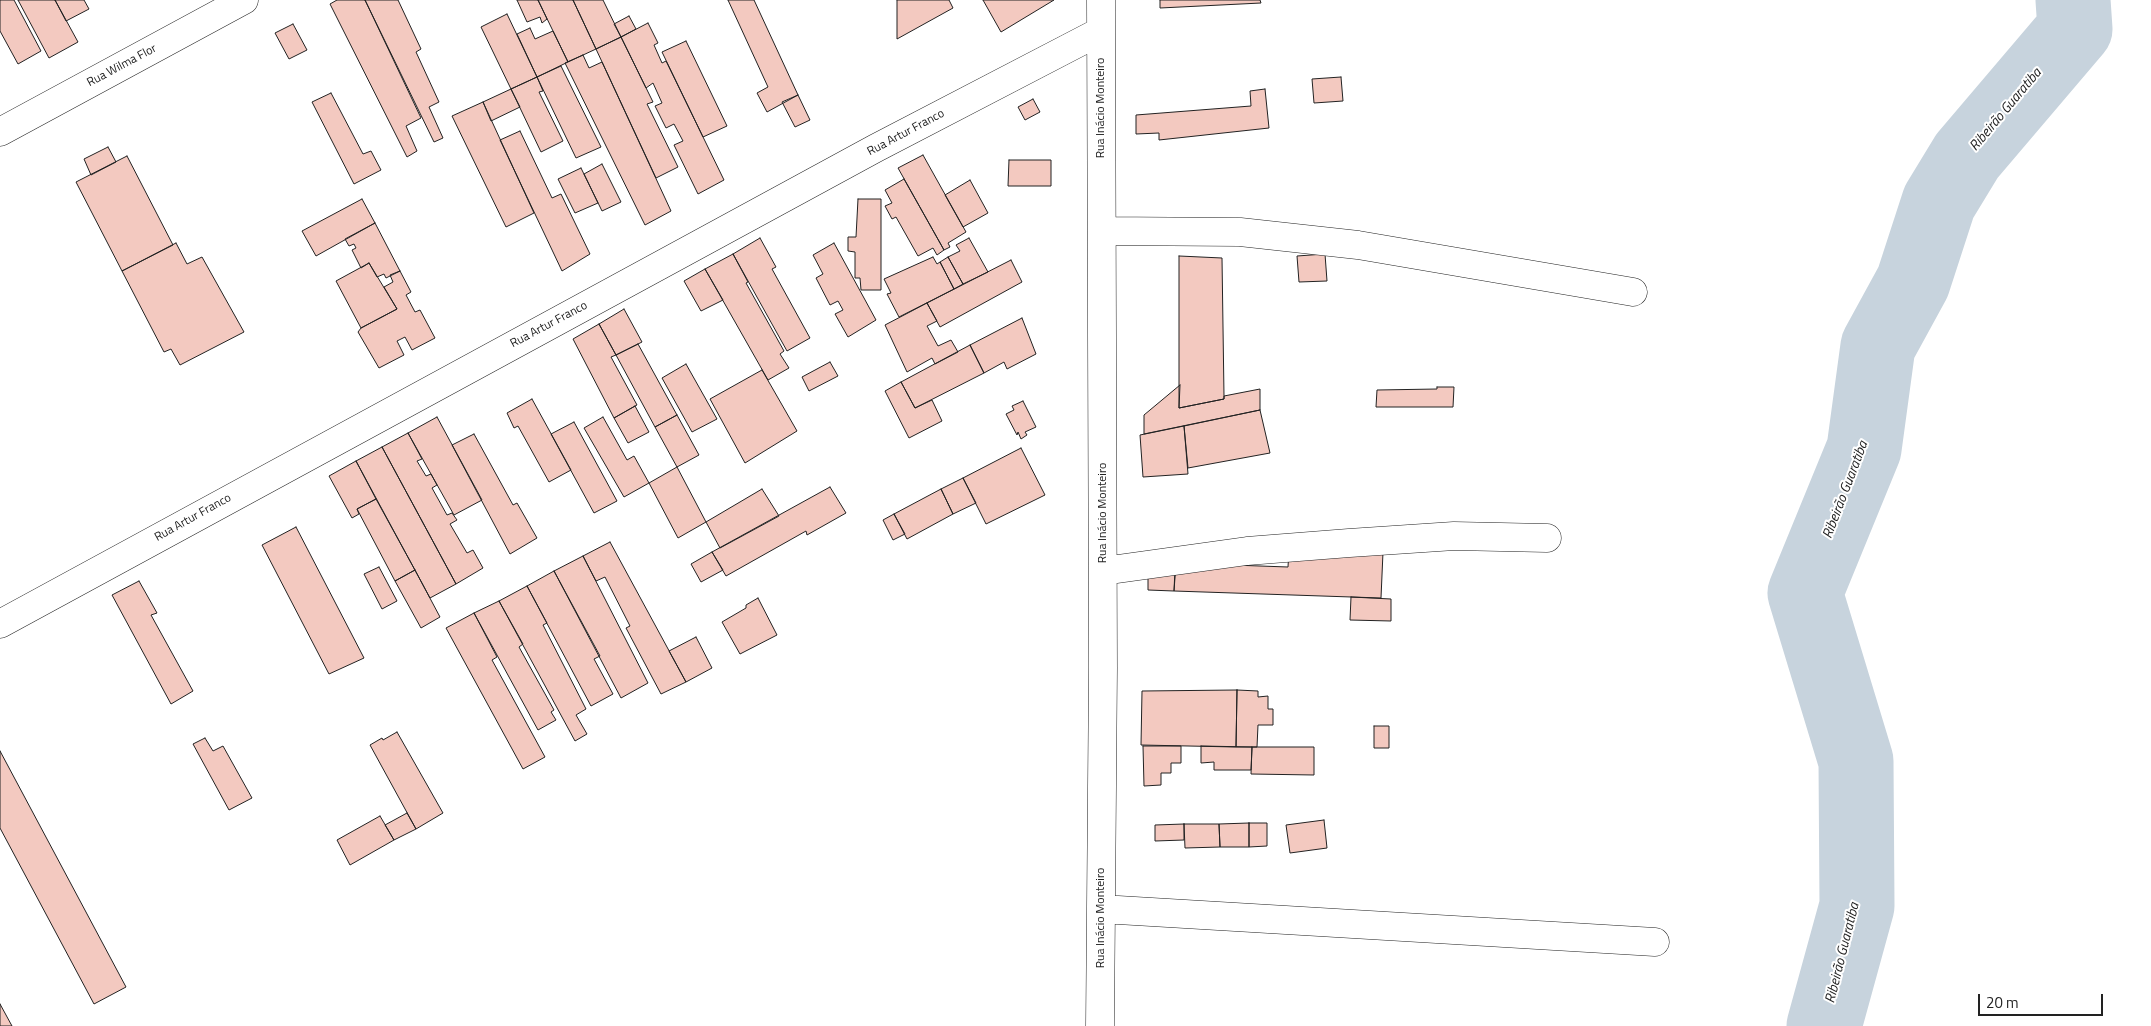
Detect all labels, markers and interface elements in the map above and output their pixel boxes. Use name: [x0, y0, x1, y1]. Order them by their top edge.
street label: Rua Wilma Flor: [85, 42, 159, 90]
street label: Rua Inácio Monteiro: [1094, 58, 1108, 158]
water label: Ribeirão Guaratiba: [1966, 65, 2046, 155]
street label: Rua Artur Franco: [865, 107, 947, 159]
street label: Rua Artur Franco: [508, 299, 590, 351]
water label: Ribeirão Guaratiba: [1820, 439, 1872, 541]
street label: Rua Inácio Monteiro: [1096, 463, 1110, 563]
street label: Rua Artur Franco: [152, 491, 234, 545]
street label: Rua Inácio Monteiro: [1094, 868, 1108, 968]
water label: Ribeirão Guaratiba: [1822, 901, 1864, 1005]
scale bar: [1981, 984, 2106, 1016]
text: 20 m: [1986, 991, 2019, 1014]

